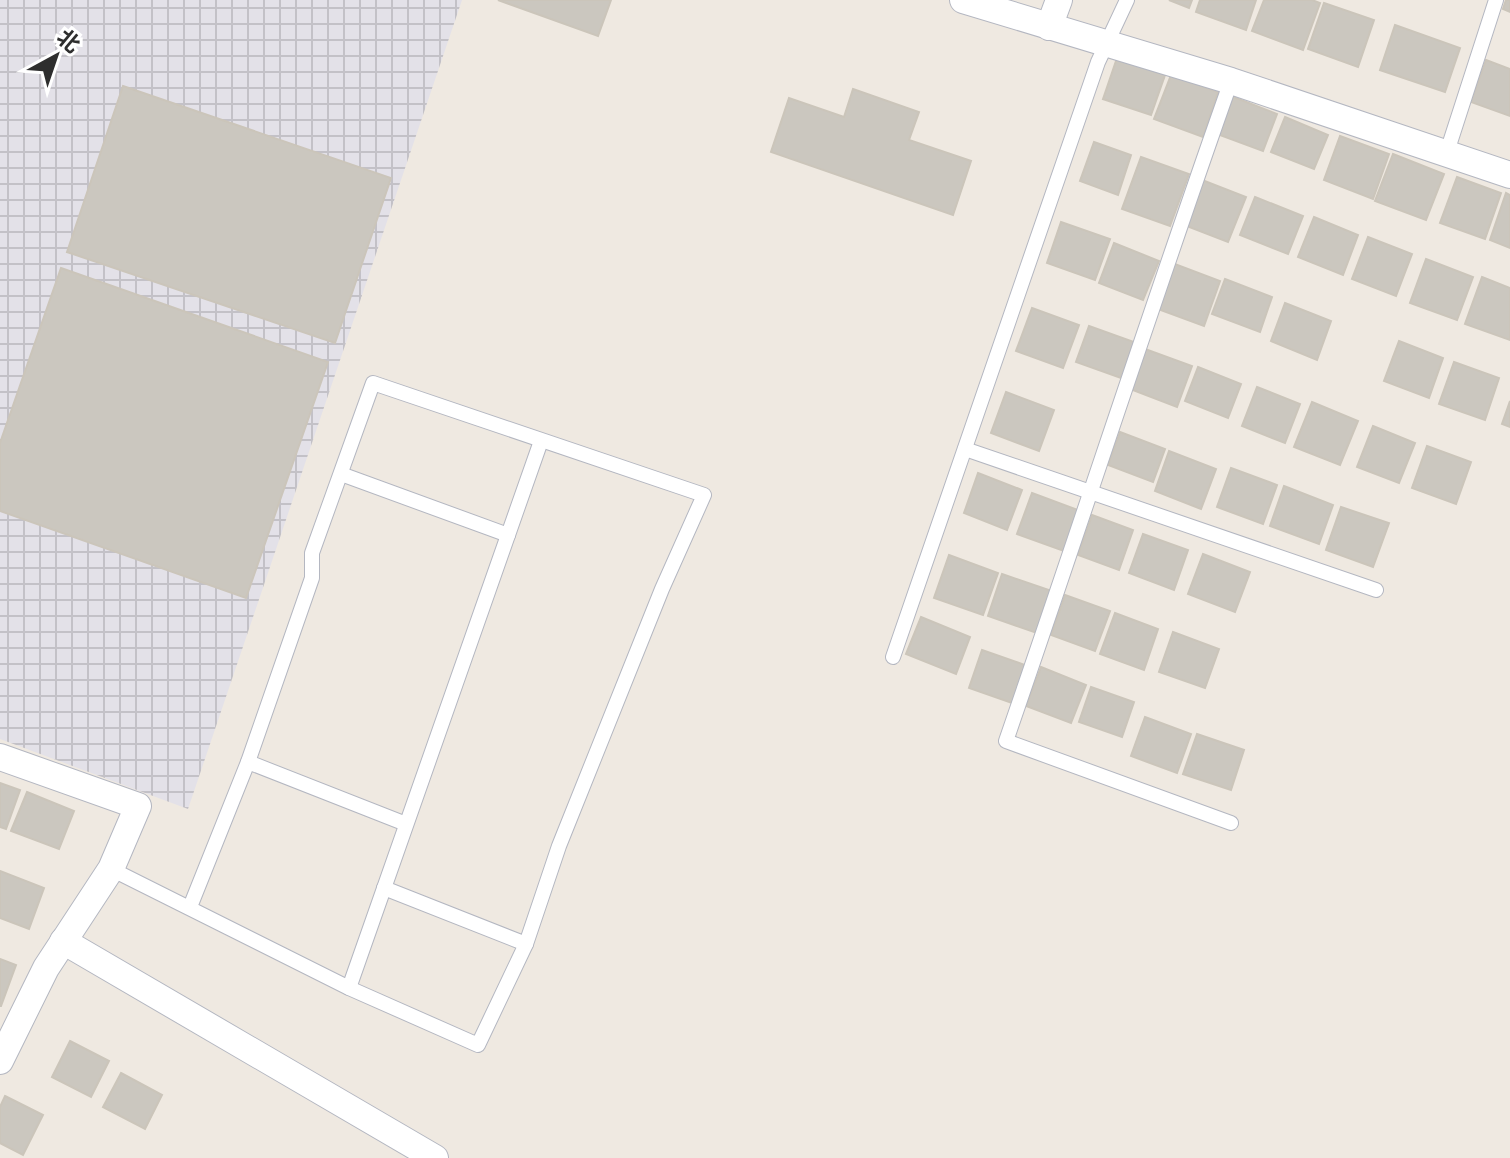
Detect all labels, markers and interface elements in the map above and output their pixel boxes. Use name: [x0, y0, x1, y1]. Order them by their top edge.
north arrow: [16, 16, 96, 96]
text: 北: [51, 21, 88, 58]

